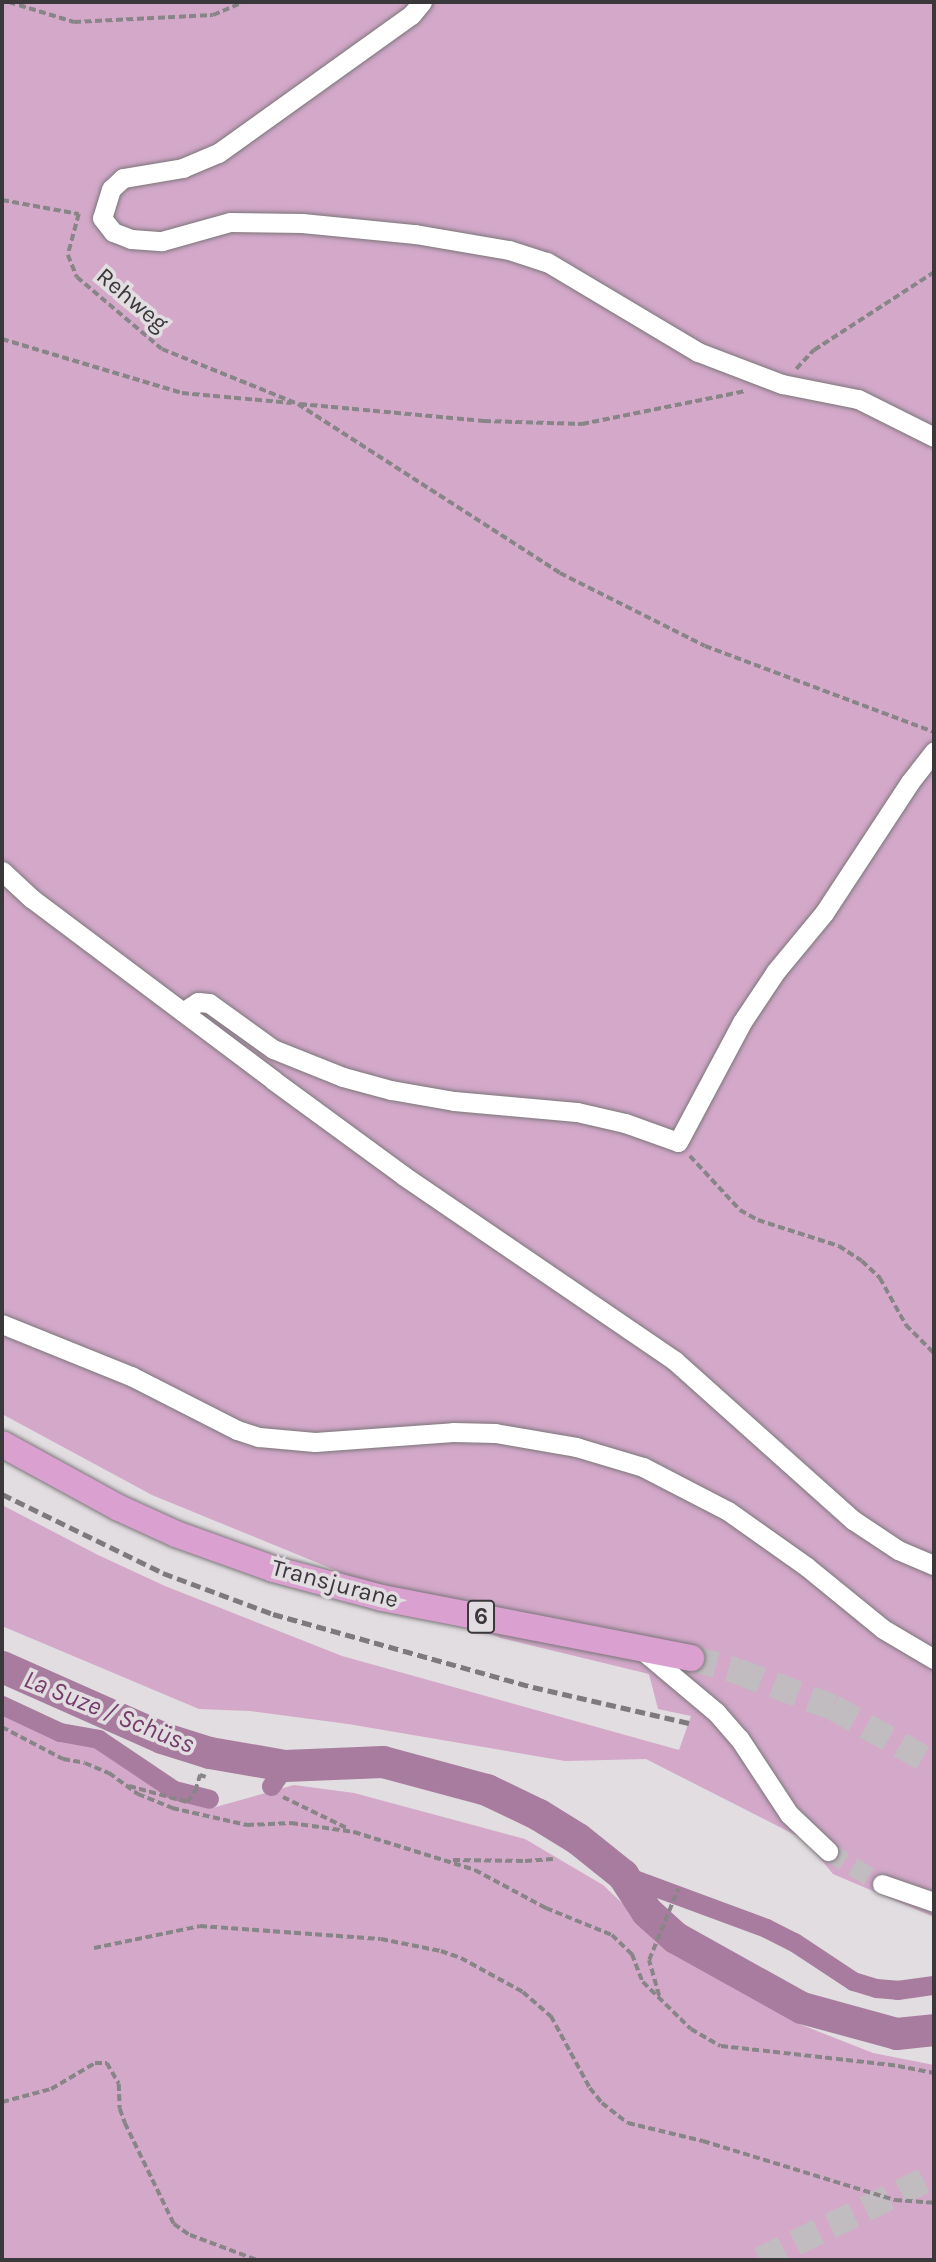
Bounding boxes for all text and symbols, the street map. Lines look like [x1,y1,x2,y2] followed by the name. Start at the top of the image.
[90,262,174,338] street label: Rehweg
[268,1553,402,1615] street label: Transjurane
[467,1598,495,1636] road number: 6
[19,1664,199,1760] water label: La Suze / Schüss

